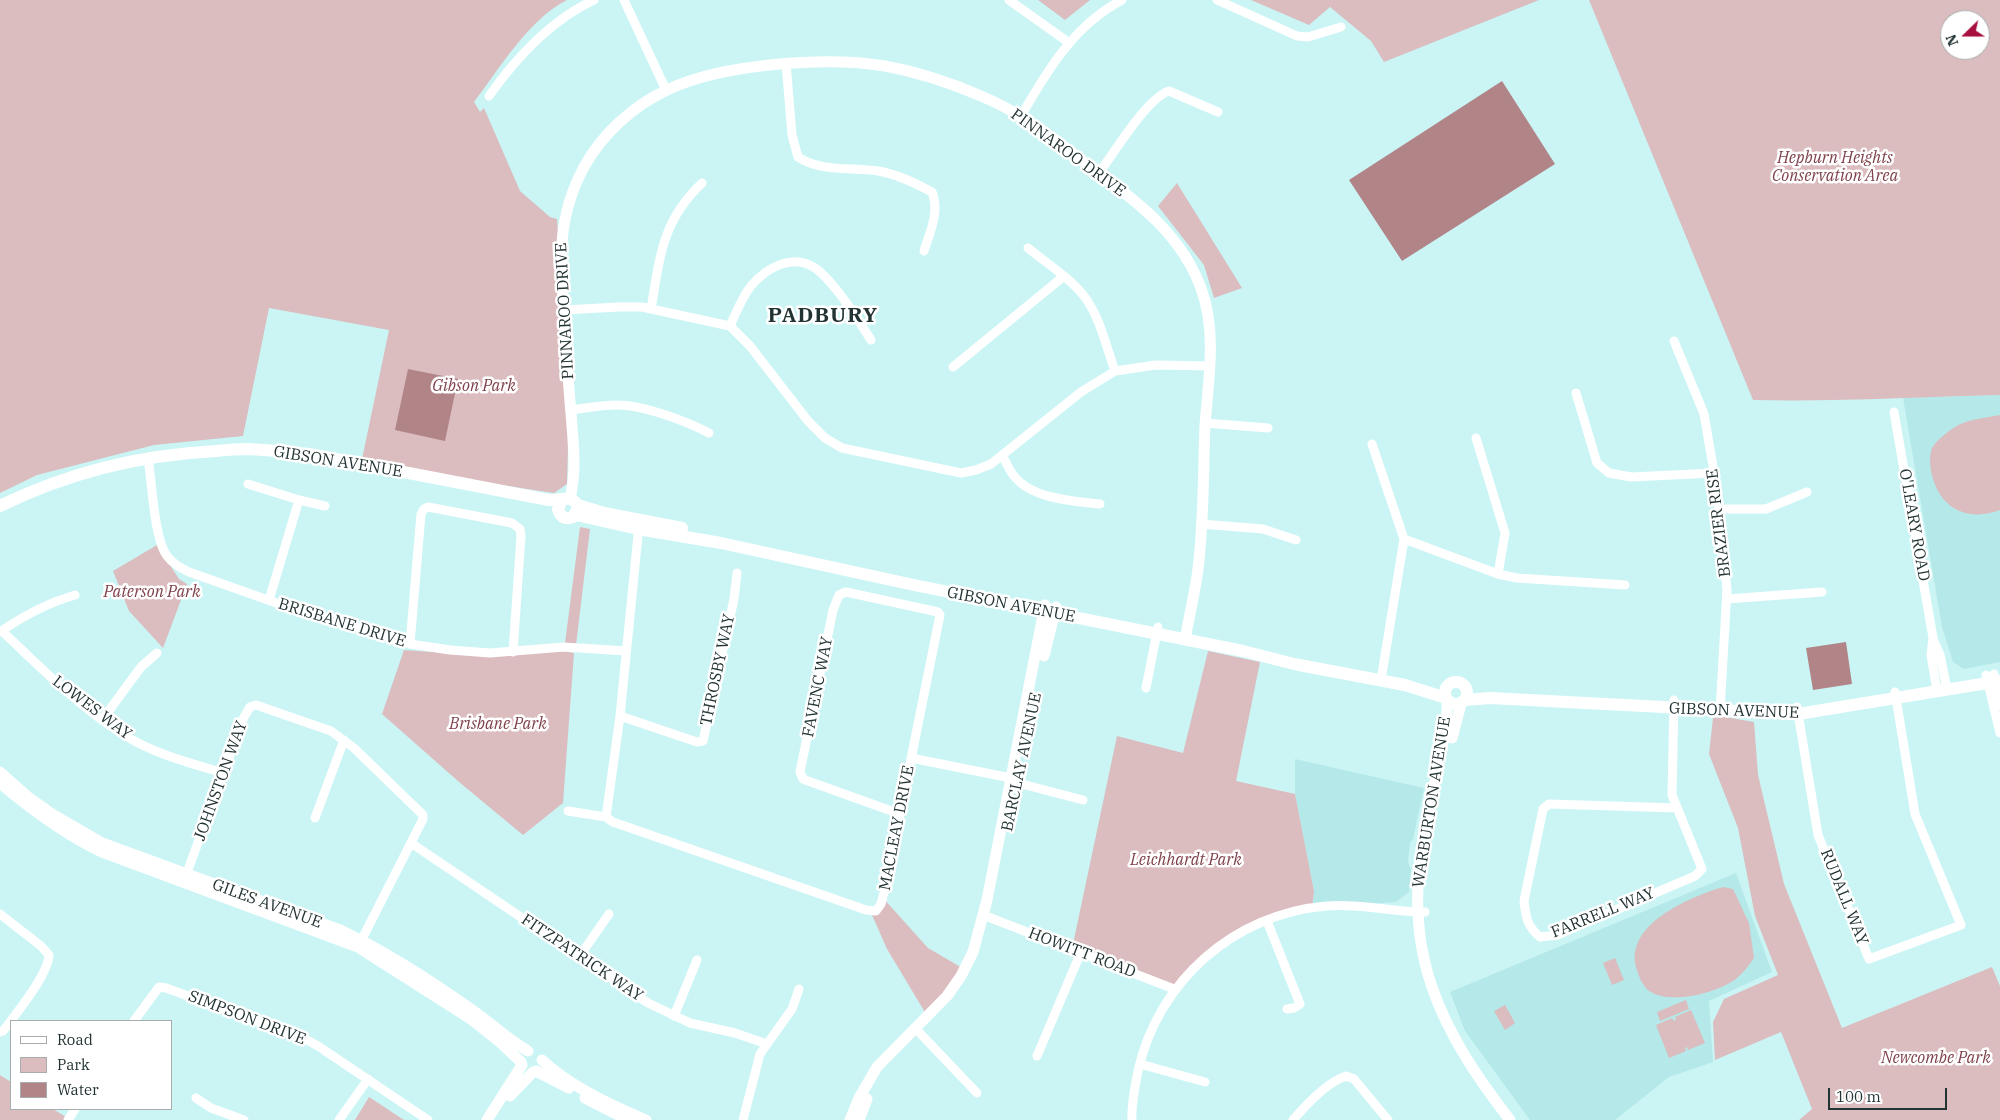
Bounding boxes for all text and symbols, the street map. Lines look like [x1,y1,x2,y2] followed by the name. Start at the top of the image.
[1940,10,1990,60] north arrow
[1942,32,1962,49] text: N
[1007,105,1129,201] street label: PINNAROO DRIVE
[1772,148,1898,186] park label: Hepburn Heights Conservation Area
[552,242,578,380] street label: PINNAROO DRIVE
[767,303,879,329] district label: PADBURY
[432,376,516,396] park label: Gibson Park
[272,442,404,482] street label: GIBSON AVENUE
[1895,467,1933,583] street label: O'LEARY ROAD
[1703,468,1735,578] street label: BRAZIER RISE
[103,582,201,602] park label: Paterson Park
[945,583,1077,627] street label: GIBSON AVENUE
[276,594,408,652] street label: BRISBANE DRIVE
[697,612,739,728] street label: THROSBY WAY
[799,635,837,739] street label: FAVENC WAY
[48,672,136,744] street label: LOWES WAY
[998,691,1046,833] street label: BARCLAY AVENUE
[1669,699,1799,723] street label: GIBSON AVENUE
[449,714,547,734] park label: Brisbane Park
[1409,715,1455,889] street label: WARBURTON AVENUE
[190,718,252,844] street label: JOHNSTON WAY
[875,764,919,892] street label: MACLEAY DRIVE
[1816,846,1872,948] street label: RUDALL WAY
[1130,850,1242,870] park label: Leichhardt Park
[209,875,325,933] street label: GILES AVENUE
[1549,884,1657,942] street label: FARRELL WAY
[517,910,647,1006] street label: FITZPATRICK WAY
[1026,924,1138,982] street label: HOWITT ROAD
[185,987,309,1049] street label: SIMPSON DRIVE
[10,1020,172,1110] legend
[57,1030,93,1049] text: Road
[1881,1048,1991,1068] park label: Newcombe Park
[57,1055,90,1074] text: Park
[1830,1078,1949,1110] scale bar
[57,1080,99,1099] text: Water
[1836,1087,1881,1106] text: 100 m

